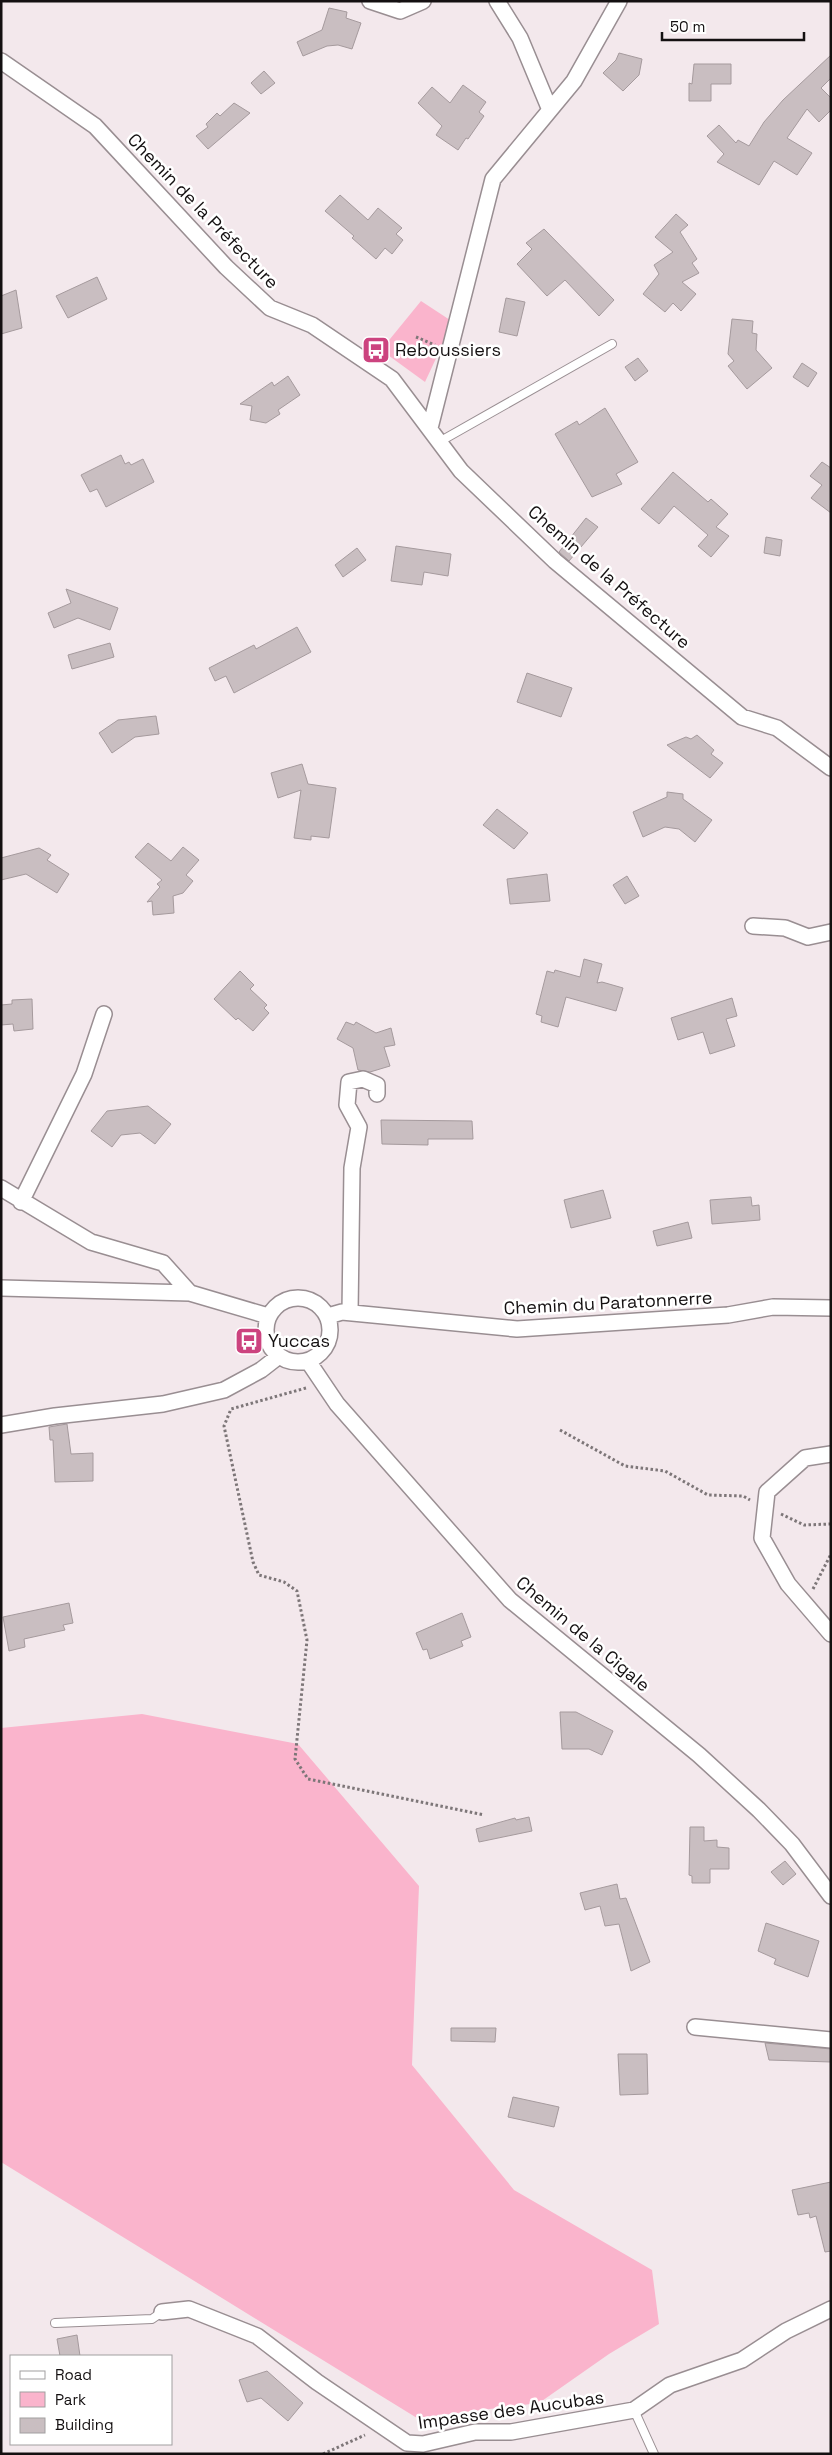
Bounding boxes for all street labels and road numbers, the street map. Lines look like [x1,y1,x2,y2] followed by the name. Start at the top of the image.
[123,128,284,293] street label: Chemin de la Préfecture
[523,500,695,653] street label: Chemin de la Préfecture
[503,1286,713,1319] street label: Chemin du Paratonnerre
[512,1571,655,1696] street label: Chemin de la Cigale
[416,2385,605,2434] street label: Impasse des Aucubas

